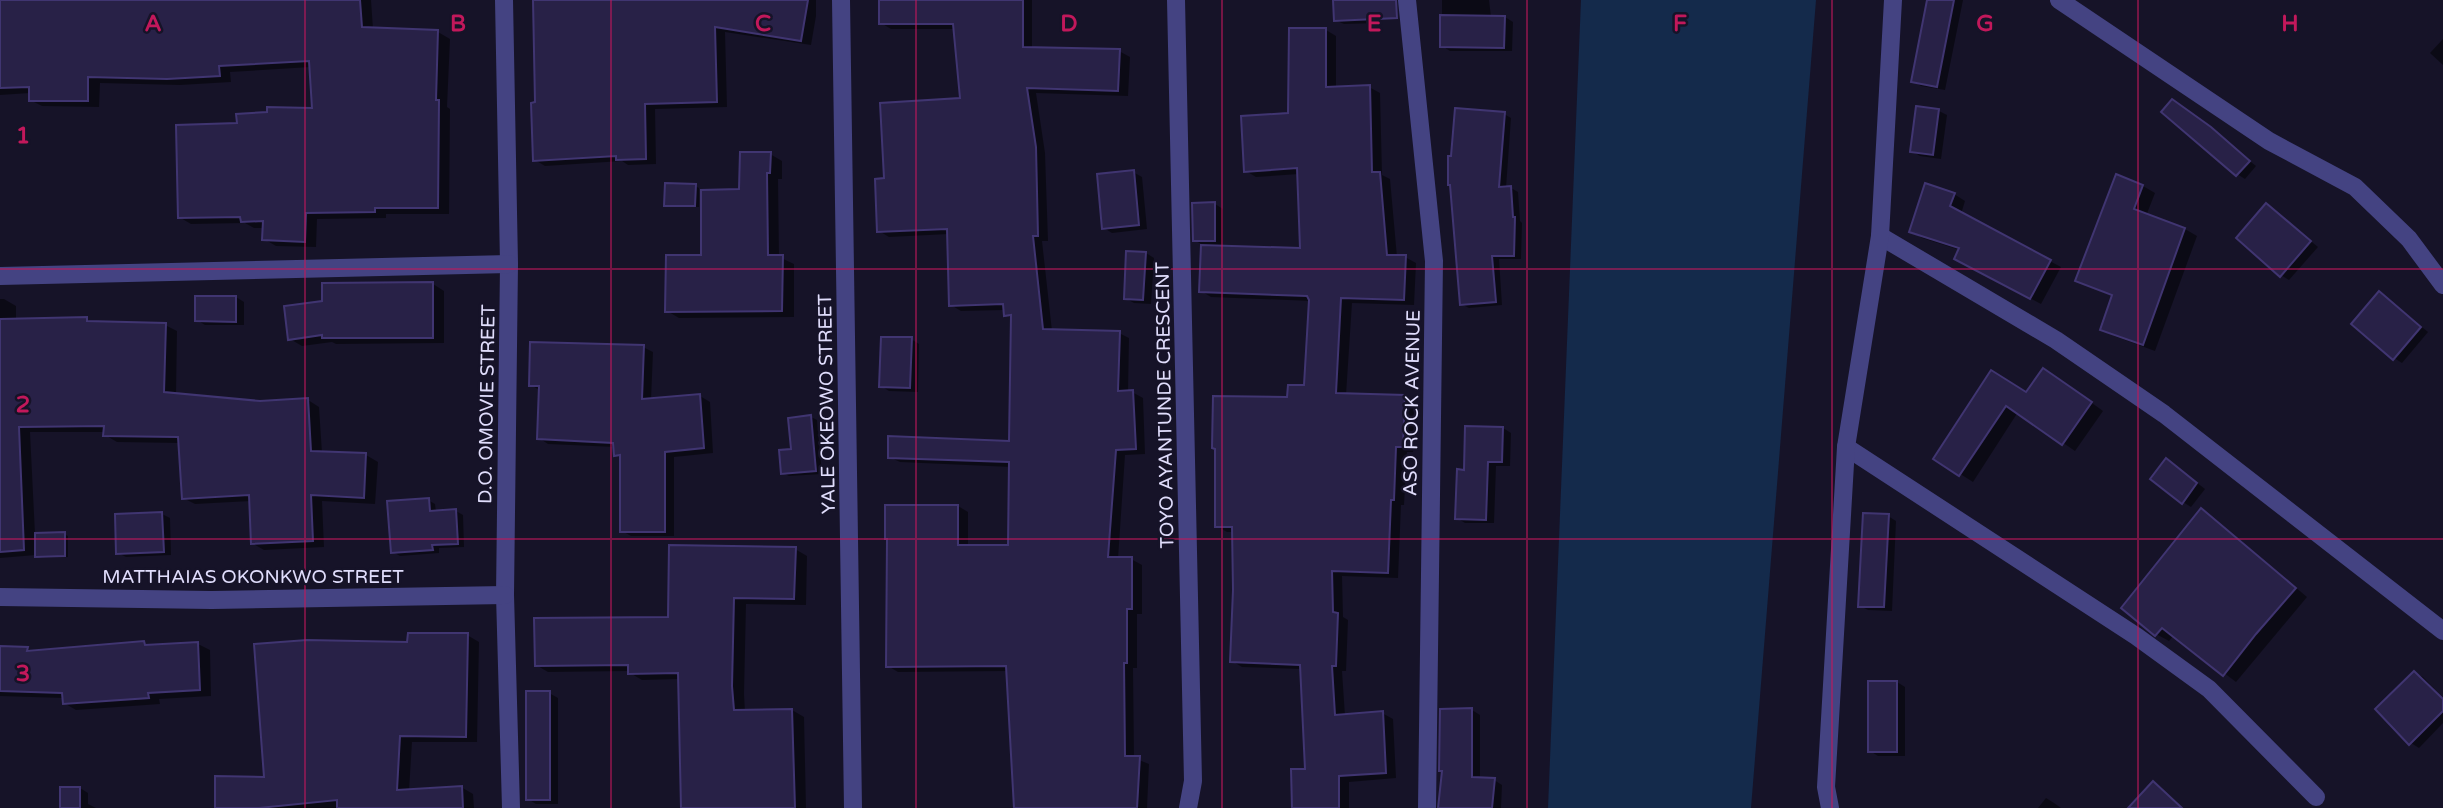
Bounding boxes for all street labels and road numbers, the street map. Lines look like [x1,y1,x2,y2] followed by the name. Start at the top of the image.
[1151,261,1178,548] street label: TOYO AYANTUNDE CRESCENT
[814,293,840,514] street label: YALE OKEOWO STREET
[474,304,500,504] street label: D.O. OMOVIE STREET
[1399,310,1425,496] street label: ASO ROCK AVENUE
[102,566,404,588] street label: MATTHAIAS OKONKWO STREET

